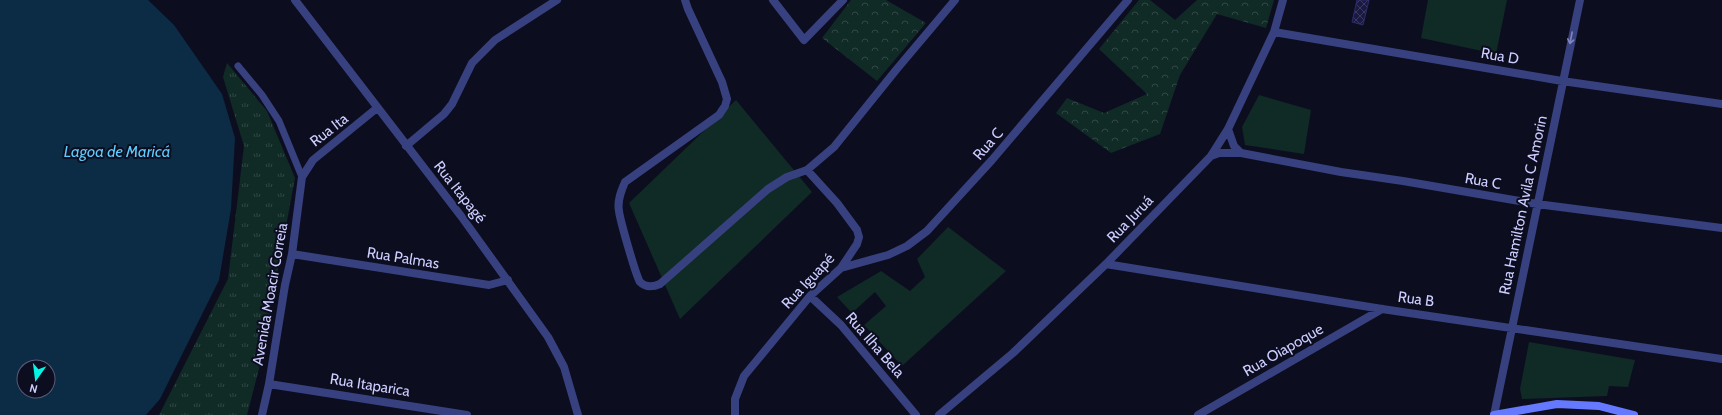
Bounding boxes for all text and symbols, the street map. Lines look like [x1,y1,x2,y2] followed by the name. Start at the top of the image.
[1567,31,1575,44] one-way arrow
[1480,44,1520,68] street label: Rua D
[306,109,352,150] street label: Rua Ita
[1495,114,1551,296] street label: Rua Hamilton Avila C Amorin
[969,124,1007,164] street label: Rua C
[64,142,170,161] water label: Lagoa de Maricá
[430,157,490,227] street label: Rua Itapagé
[1463,169,1503,193] street label: Rua C
[1103,191,1157,246] street label: Rua Juruá
[249,221,292,367] street label: Avenida Moacir Correia
[366,243,440,273] street label: Rua Palmas
[778,249,838,313] street label: Rua Iguapé
[1397,288,1435,310] street label: Rua B
[842,309,909,382] street label: Rua Ilha Bela
[1240,320,1327,380] street label: Rua Oiapoque
[16,359,56,399] north arrow
[329,370,412,400] street label: Rua Itaparica
[28,381,39,396] text: N

